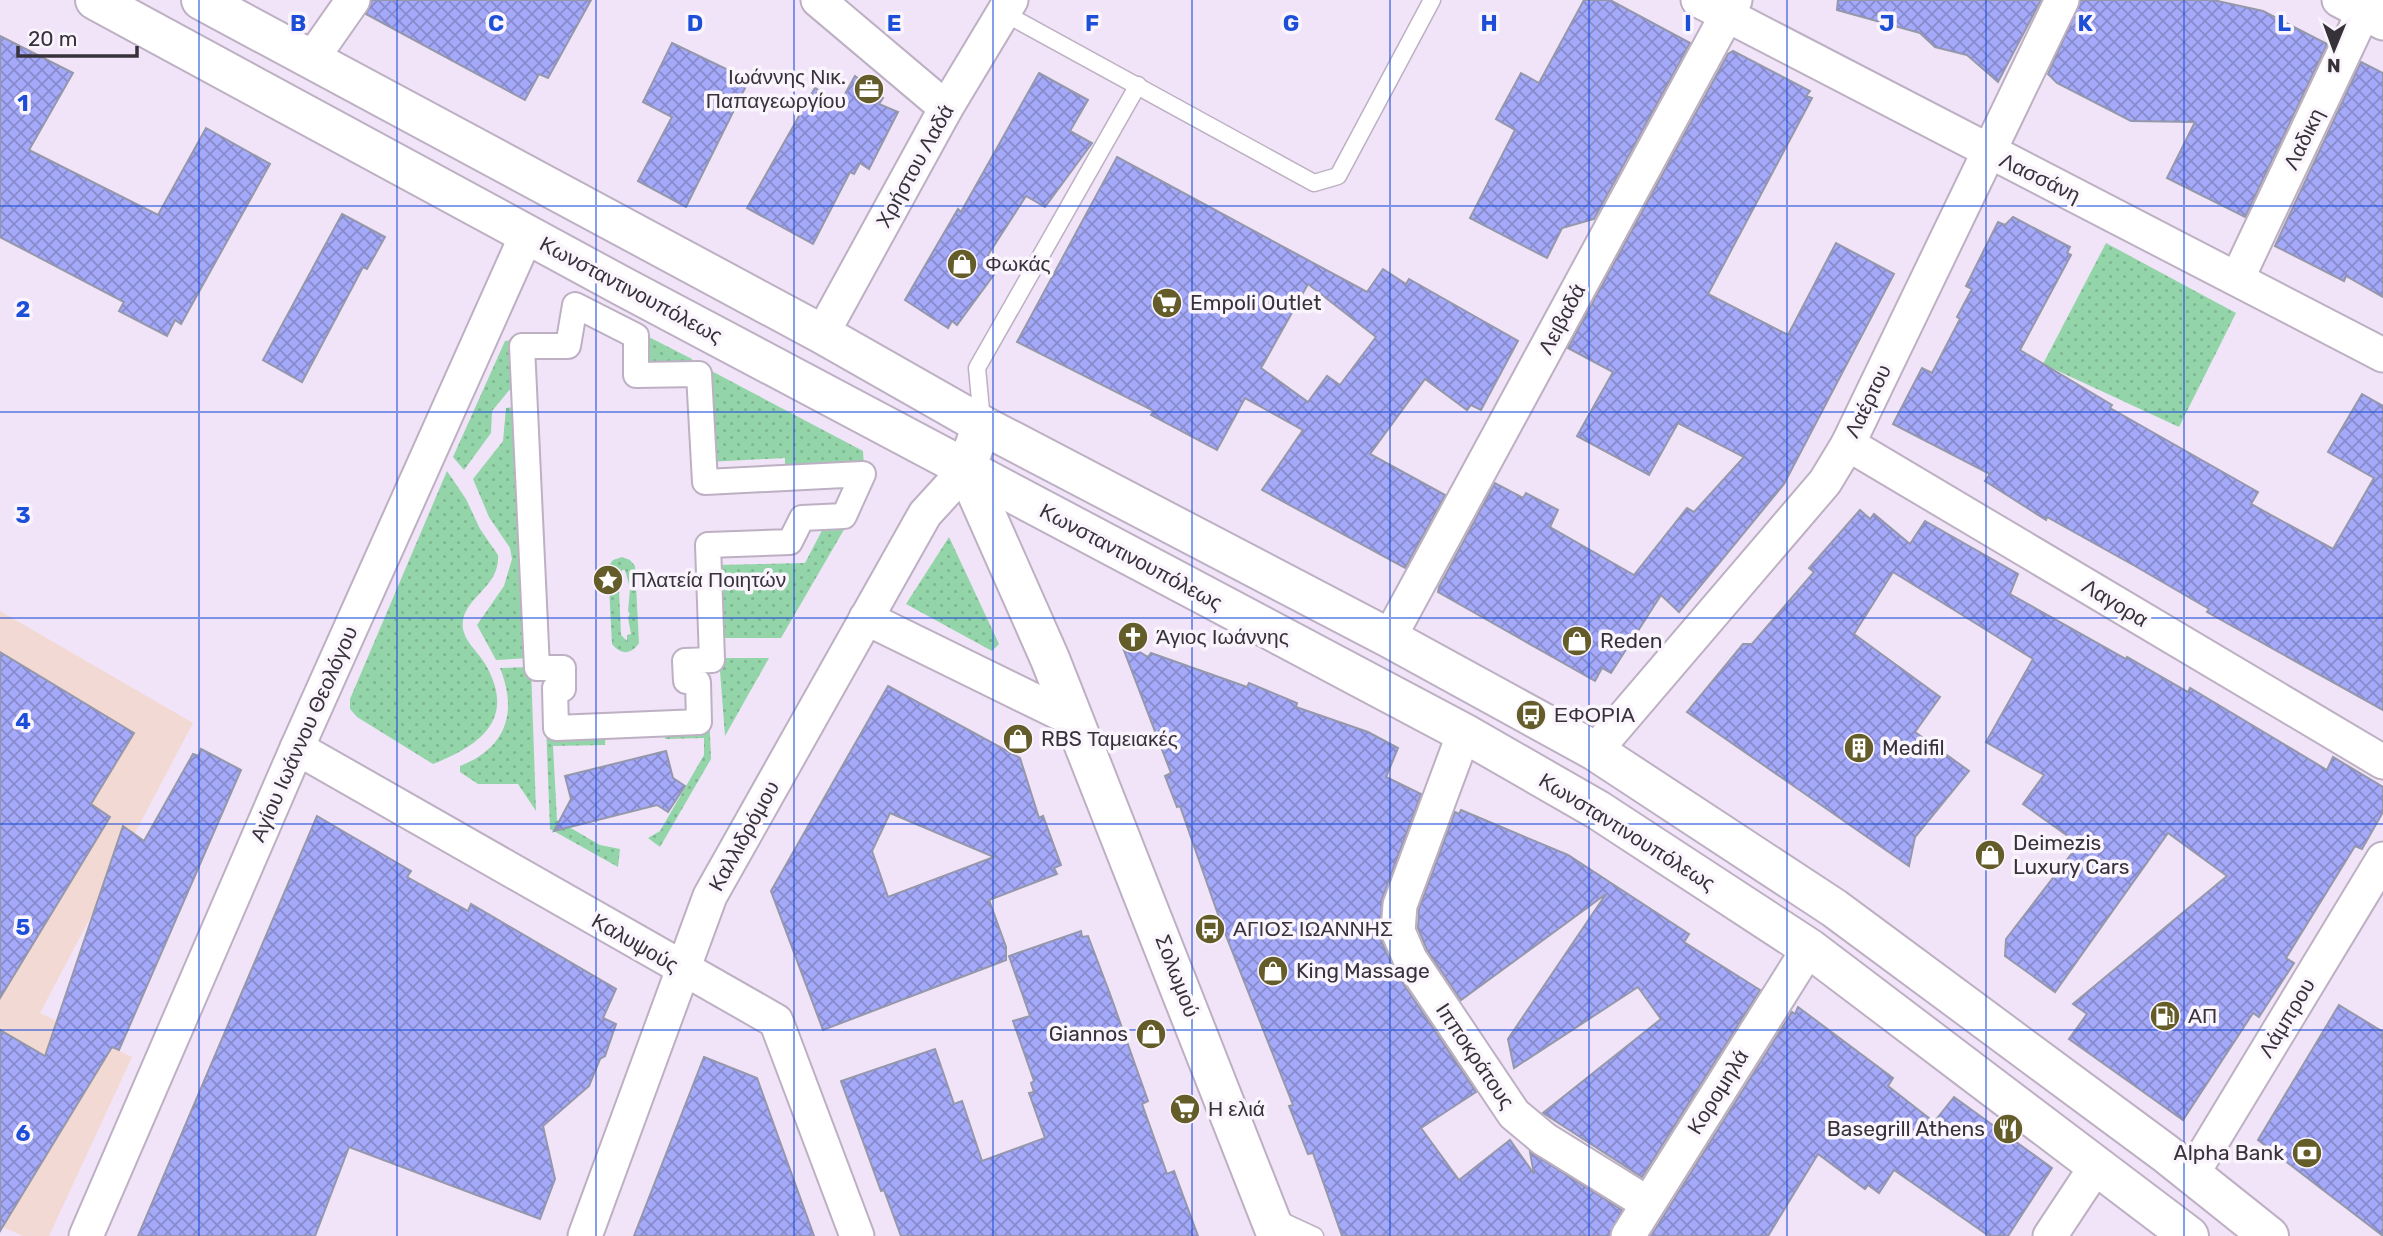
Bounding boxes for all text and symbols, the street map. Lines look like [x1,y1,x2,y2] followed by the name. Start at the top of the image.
[290,9,306,37] text: B
[488,9,504,37] text: C
[687,9,703,37] text: D
[887,9,901,37] text: E
[1085,9,1099,37] text: F
[1283,9,1299,37] text: G
[1480,9,1498,37] text: H
[1684,9,1692,37] text: I
[1879,9,1895,37] text: J
[2077,9,2093,37] text: K
[2277,9,2291,37] text: L
[18,14,136,58] scale bar
[2299,14,2369,84] north arrow
[28,26,77,51] text: 20 m
[2327,54,2341,77] text: N
[706,64,846,113] place label: Ιωάννης Νικ. Παπαγεωργίου
[852,72,886,106] office icon: Ιωάννης Νικ. Παπαγεωργίου
[17,89,29,117] text: 1
[870,100,959,232] street label: Χρήστου Λαδά
[2278,104,2329,173] street label: Λαδικη
[1996,147,2085,208] street label: Λασσάνη
[536,231,727,348] street label: Κωνσταντινουπόλεως
[945,247,979,281] shop icon: Φωκάς
[985,251,1051,276] place label: Φωκάς
[1533,279,1590,358] street label: Λειβαδά
[1150,286,1184,320] supermarket icon: Empoli Outlet
[1190,290,1321,315] place label: Empoli Outlet
[16,295,30,323] text: 2
[1839,360,1896,441] street label: Λαέρτου
[1036,498,1227,615] street label: Κωνσταντινουπόλεως
[15,501,31,529] text: 3
[591,563,625,597] place icon: Πλατεία Ποιητών
[631,567,786,592] place label: Πλατεία Ποιητών
[2078,573,2153,632] street label: Λαγορα
[1116,620,1150,654] church icon: Άγιος Ιωάννης
[245,622,362,845] street label: Αγίου Ιωάννου Θεολόγου
[1156,624,1289,649] place label: Άγιος Ιωάννης
[1560,624,1594,658] shop icon: Reden
[1600,628,1662,653] place label: Reden
[1514,698,1548,732] bus stop icon: ΕΦΟΡΙΑ
[1554,702,1635,727] place label: ΕΦΟΡΙΑ
[15,707,31,735] text: 4
[1001,722,1035,756] shop icon: RBS Ταμειακές
[1041,726,1178,751] place label: RBS Ταμειακές
[1842,731,1876,765] building icon: Medifil
[1882,735,1945,760] place label: Medifil
[1535,767,1720,896] street label: Κωνσταντινουπόλεως
[703,776,784,895] street label: Καλλιδρόμου
[2013,830,2130,879] place label: Deimezis Luxury Cars
[1973,838,2007,872] shop icon: Deimezis Luxury Cars
[588,908,683,977] street label: Καλυψούς
[1193,912,1227,946] bus stop icon: ΑΓΙΟΣ ΙΩΑΝΝΗΣ
[16,913,31,941] text: 5
[1233,916,1393,941] place label: ΑΓΙΟΣ ΙΩΑΝΝΗΣ
[1150,931,1205,1020] street label: Σολωμού
[1256,954,1290,988] shop icon: King Massage
[1296,958,1430,983] place label: King Massage
[2253,974,2320,1062] street label: Λάμπρου
[1431,998,1520,1113] street label: Ιπποκράτους
[2148,999,2182,1033] fuel station icon: ΑΠ
[2188,1003,2217,1028] place label: ΑΠ
[1134,1017,1168,1051] shop icon: Giannos
[1049,1021,1128,1046] place label: Giannos
[1682,1045,1753,1139] street label: Κορομηλά
[1168,1092,1202,1126] supermarket icon: Η ελιά
[1208,1096,1265,1121] place label: Η ελιά
[1991,1112,2025,1146] restaurant icon: Basegrill Athens
[1827,1116,1985,1141] place label: Basegrill Athens
[16,1119,31,1147] text: 6
[2290,1136,2324,1170] bank icon: Alpha Bank
[2174,1140,2284,1165] place label: Alpha Bank

